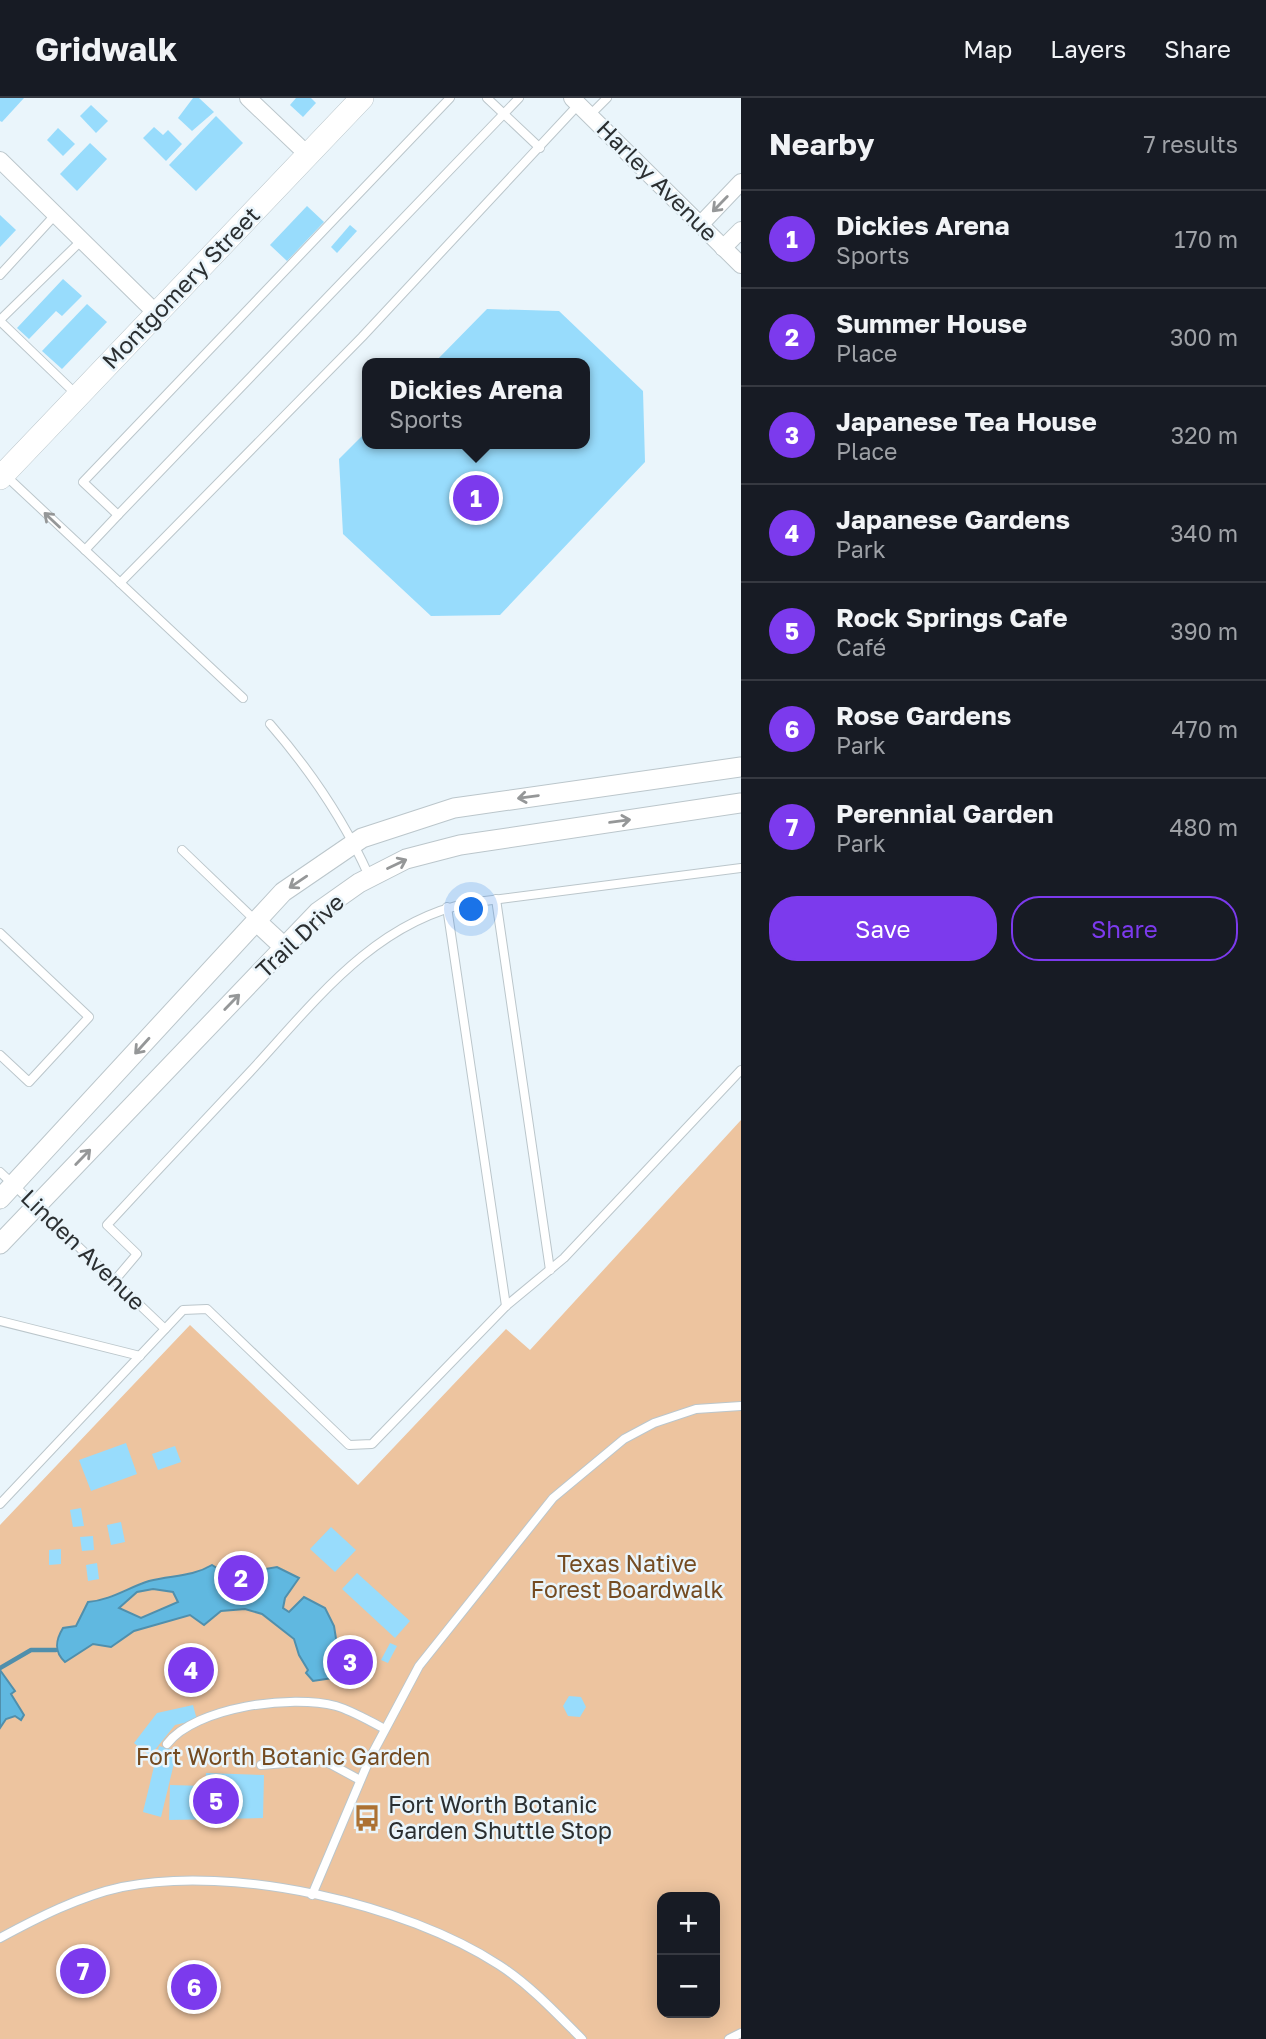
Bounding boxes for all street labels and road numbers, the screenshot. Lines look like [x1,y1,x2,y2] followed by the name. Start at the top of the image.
[591,114,724,247] street label: Harley Avenue
[96,200,265,374] street label: Montgomery Street
[249,887,349,983] street label: Trail Drive
[16,1183,152,1316] street label: Linden Avenue

